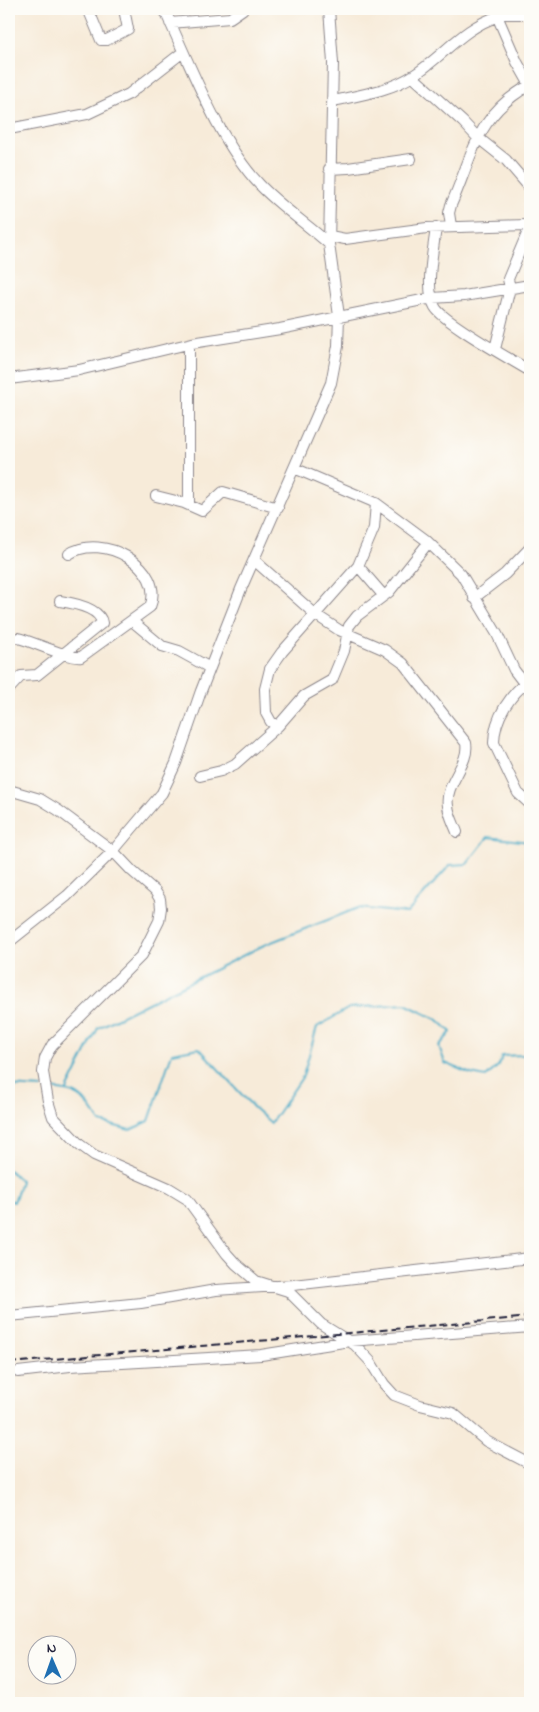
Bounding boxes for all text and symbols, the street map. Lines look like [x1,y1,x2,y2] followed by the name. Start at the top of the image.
[28,1634,78,1684] north arrow
[47,1638,57,1659] text: N

